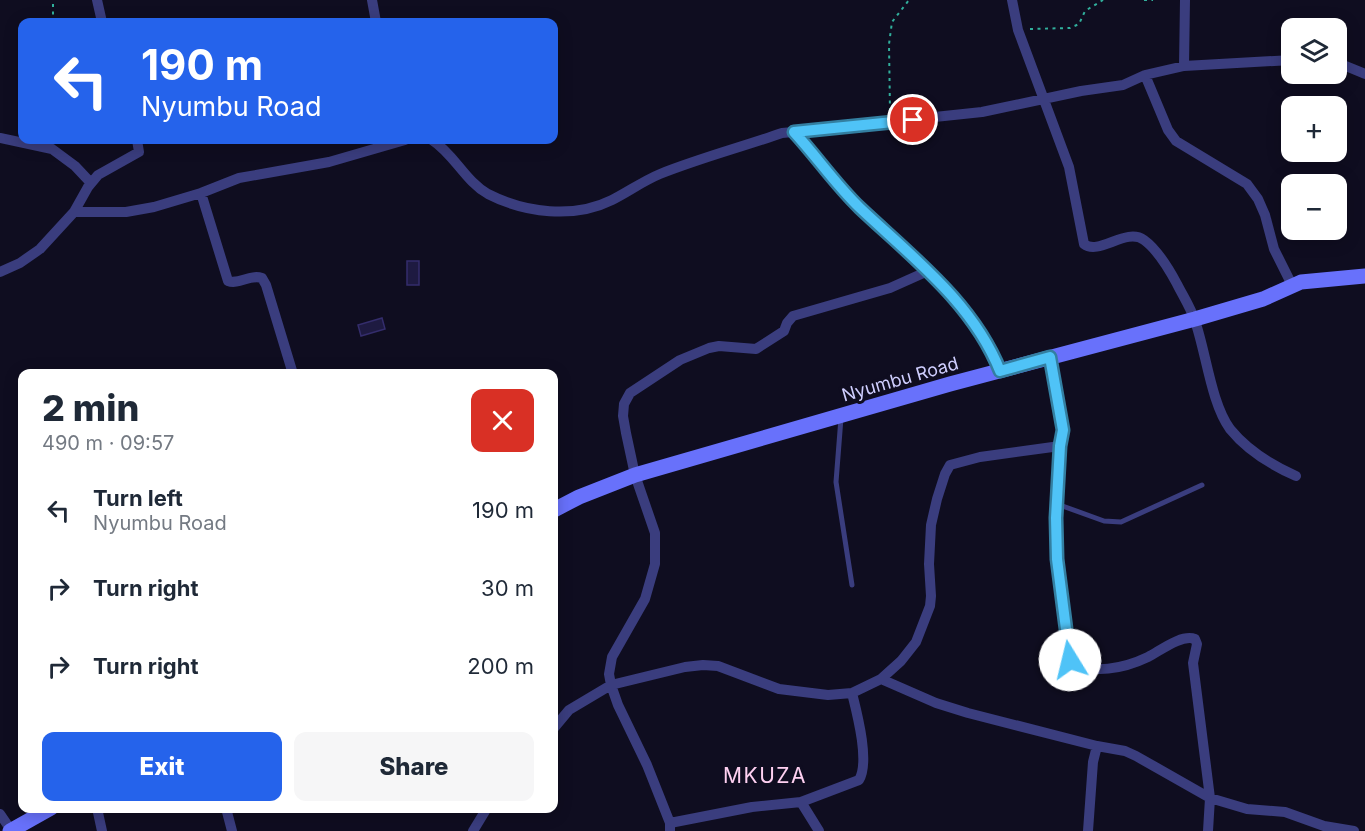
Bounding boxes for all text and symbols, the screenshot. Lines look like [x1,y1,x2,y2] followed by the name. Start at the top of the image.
[1281,18,1347,240] map controls
[1281,18,1347,84] button: layers
[141,39,263,90] text: 190 m
[42,42,120,120] icon: left
[141,90,321,123] text: Nyumbu Road
[887,94,938,145] pin
[1281,96,1347,162] button: +
[896,103,929,136] icon: arrive
[1281,174,1347,240] button: −
[839,352,961,406] street label: Nyumbu Road
[42,386,139,430] text: 2 min
[471,389,534,452] button: close
[42,431,174,455] text: 490 m · 09:57
[93,485,183,511] text: Turn left
[42,494,75,527] icon: left
[472,497,534,523] text: 190 m
[93,511,227,535] text: Nyumbu Road
[42,572,75,605] icon: right
[93,575,199,601] text: Turn right
[481,575,534,601] text: 30 m
[1038,628,1102,692] position arrow
[42,650,75,683] icon: right
[93,653,199,679] text: Turn right
[467,653,534,679] text: 200 m
[42,732,282,801] button: Exit
[294,732,534,801] button: Share
[723,763,807,788] district label: MKUZA

